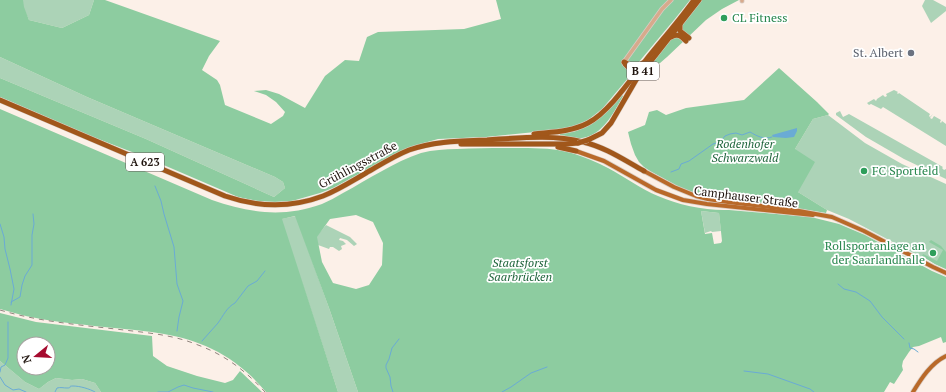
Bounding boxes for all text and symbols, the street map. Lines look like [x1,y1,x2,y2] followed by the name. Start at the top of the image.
[732,10,787,25] place label: CL Fitness
[719,13,729,23] marker: CL Fitness
[853,45,904,60] place label: St. Albert
[906,48,916,58] marker: St. Albert
[627,62,659,80] road number: B 41
[711,136,779,165] park label: Rodenhofer Schwarzwald
[316,138,400,192] street label: Grühlingsstraße
[126,153,164,171] road number: A 623
[872,163,939,178] place label: FC Sportfeld
[859,166,869,176] marker: FC Sportfeld
[693,183,799,210] street label: Camphauser Straße
[825,238,925,267] place label: Rollsportanlage an der Saarlandhalle
[928,248,938,258] marker: Rollsportanlage an der Saarlandhalle
[488,255,552,284] park label: Staatsforst Saarbrücken
[16,336,56,376] north arrow
[18,352,34,365] text: N

